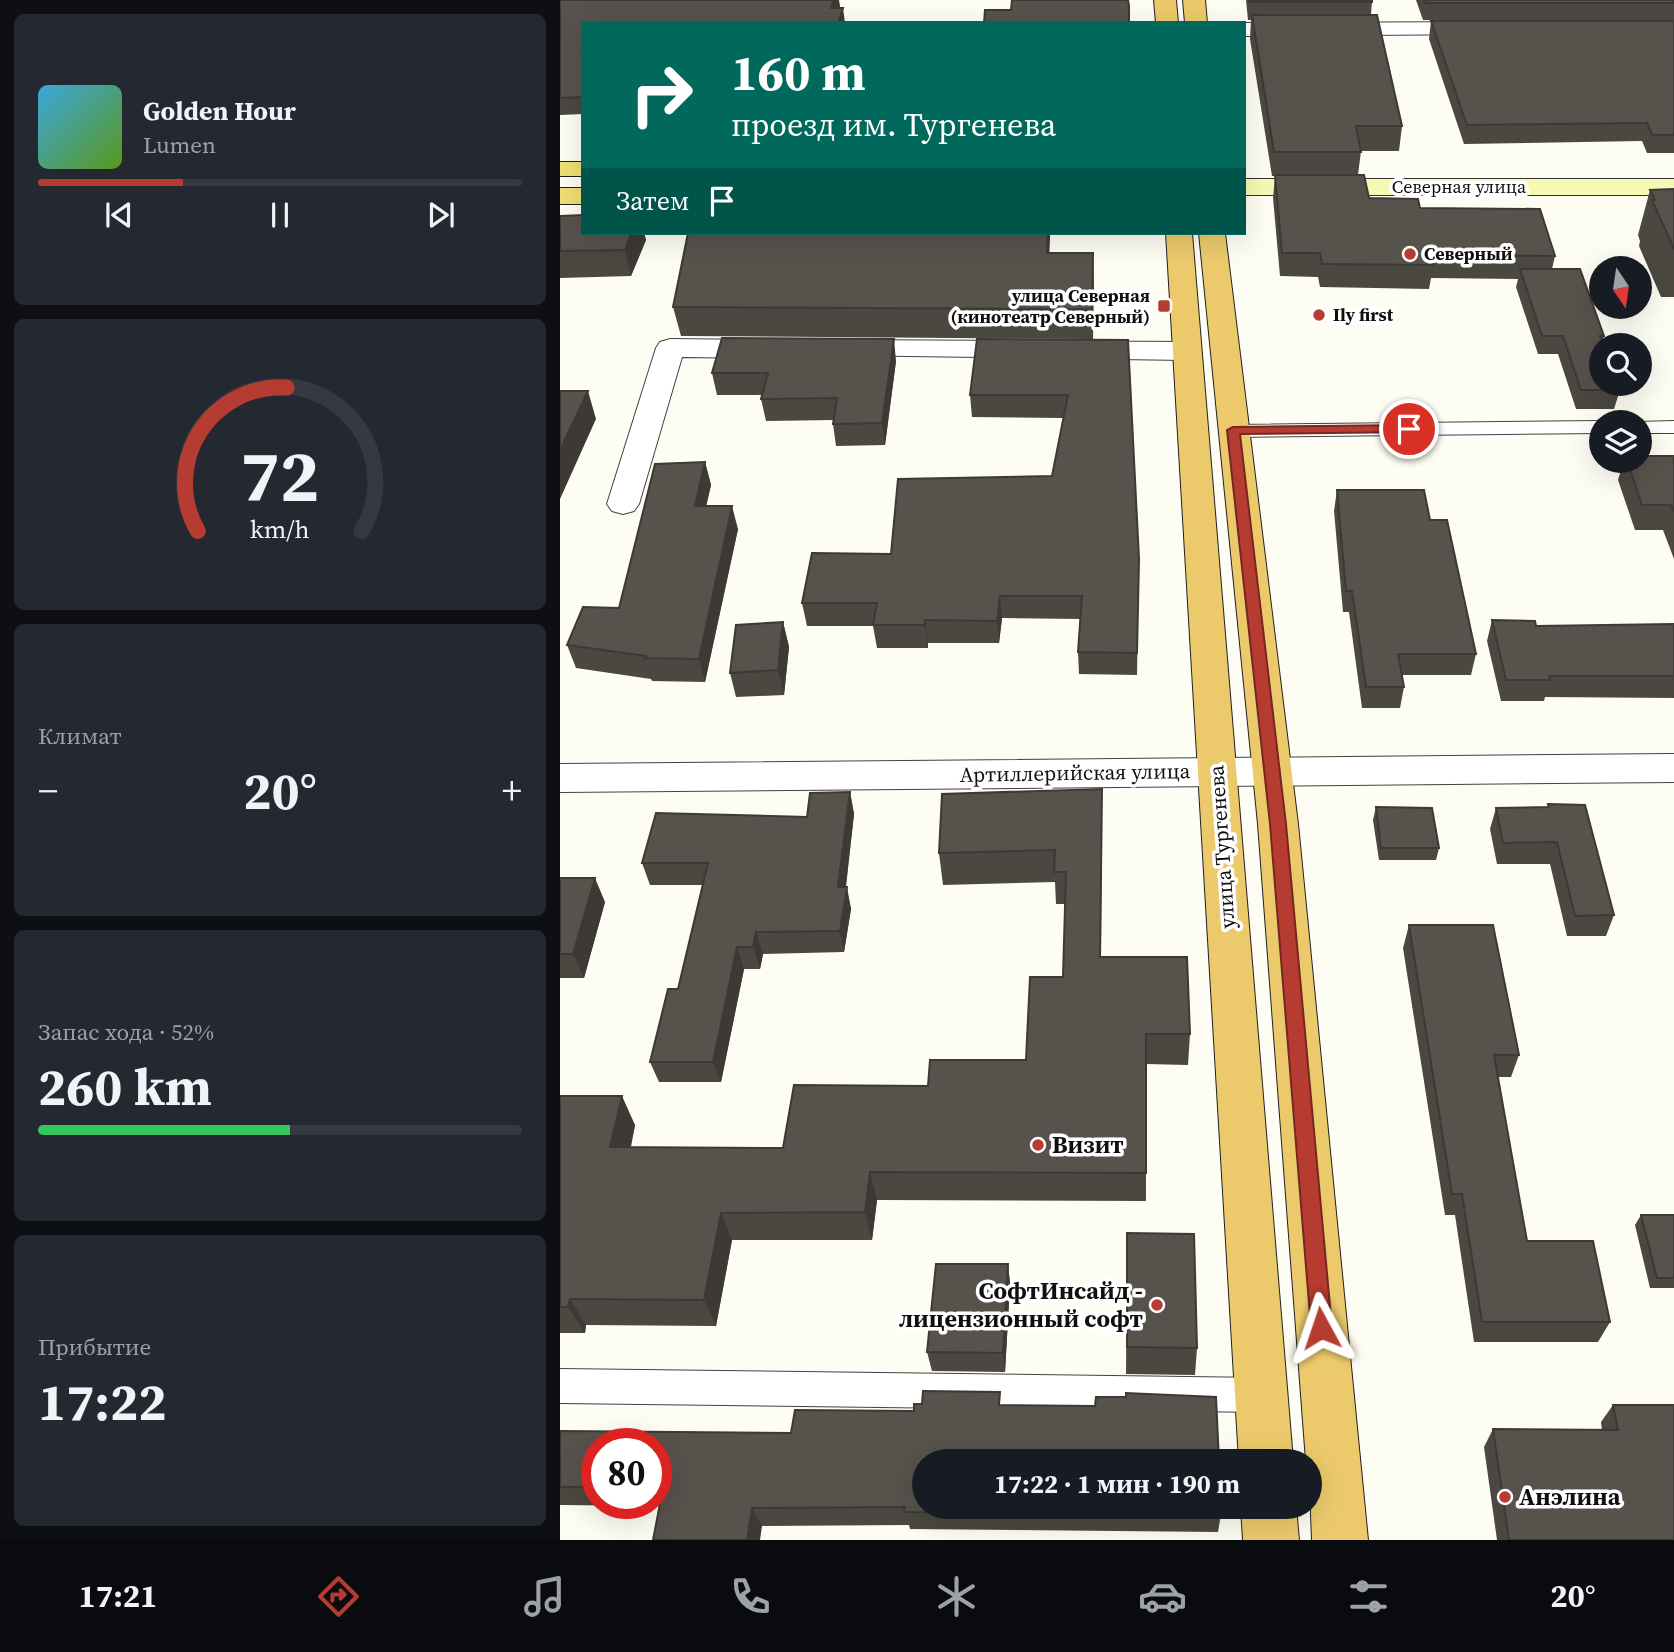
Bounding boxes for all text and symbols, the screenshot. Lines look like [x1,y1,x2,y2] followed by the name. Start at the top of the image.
[731,39,866,106] text: 160 m
[616,49,707,140] icon: right
[143,93,296,129] text: Golden Hour
[731,103,1056,147] text: проезд им. Тургенева
[143,129,216,161] text: Lumen
[1392,174,1527,199] street label: Северная улица
[703,182,741,220] icon: arrive
[616,183,689,219] text: Затем
[100,196,138,234] icon: previous
[261,196,299,234] icon: pause
[422,196,460,234] icon: next
[1424,241,1513,266] place label: Северный
[1402,246,1418,262] marker: Северный
[1589,256,1652,318] north arrow
[1589,256,1652,473] map controls
[951,283,1150,329] place label: улица Северная (кинотеатр Северный)
[1156,298,1172,314] marker: улица Северная (кинотеатр Северный)
[1333,302,1394,327] place label: Ily first
[1311,307,1327,323] marker: Ily first
[1589,333,1652,396] button: search
[1379,399,1439,459] pin
[1390,410,1428,448] icon: arrive
[1589,410,1652,473] button: layers
[241,426,319,525] text: 72
[250,512,310,546] text: km/h
[38,720,122,752] text: Климат
[243,755,317,826] text: 20°
[959,756,1191,789] street label: Артиллерийская улица
[1201,764,1242,930] street label: улица Тургенева
[38,765,58,817] text: −
[502,765,522,817] text: +
[38,1016,214,1048] text: Запас хода · 52%
[38,1051,212,1122] text: 260 km
[1052,1128,1124,1161] place label: Визит
[1030,1137,1046,1153] marker: Визит
[899,1274,1143,1335] place label: СофтИнсайд - лицензионный софт
[1284,1291,1358,1365] position arrow
[1149,1297,1165,1313] marker: СофтИнсайд - лицензионный софт
[38,1331,151,1363] text: Прибытие
[38,1366,166,1437] text: 17:22
[581,1428,672,1519] speed limit sign: 80
[994,1466,1240,1502] text: 17:22 · 1 мин · 190 m
[1519,1480,1621,1513] place label: Анэлина
[1497,1489,1513,1505] marker: Анэлина
[314,1572,363,1621] icon: directions
[520,1572,569,1621] icon: music
[726,1572,775,1621] icon: phone
[932,1572,981,1621] icon: climate
[1138,1572,1187,1621] icon: car
[1344,1572,1393,1621] icon: filters
[78,1574,157,1618] text: 17:21
[1550,1574,1595,1618] text: 20°

